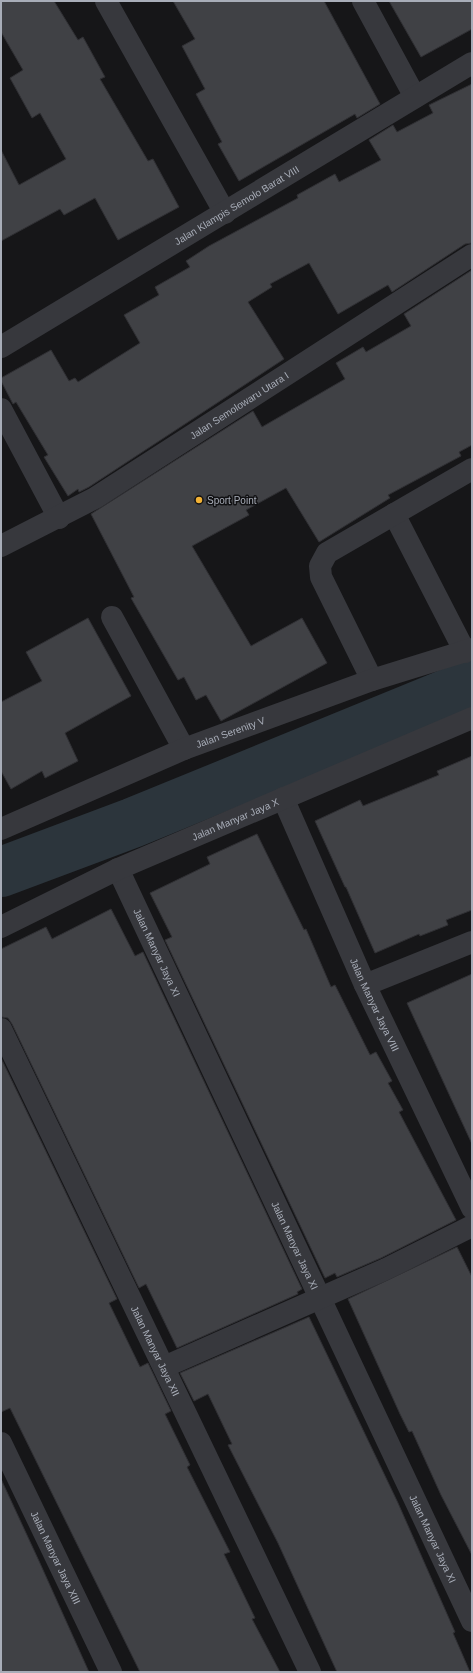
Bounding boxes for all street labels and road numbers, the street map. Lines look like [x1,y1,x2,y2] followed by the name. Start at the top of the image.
[172,164,301,247] street label: Jalan Klampis Semolo Barat VIII
[188,370,291,441] street label: Jalan Semolowaru Utara I
[194,715,267,750] street label: Jalan Serenity V
[190,796,281,843] street label: Jalan Manyar Jaya X
[131,907,182,998] street label: Jalan Manyar Jaya XI
[348,956,401,1053] street label: Jalan Manyar Jaya VIII
[269,1200,320,1291] street label: Jalan Manyar Jaya XI
[129,1304,182,1398] street label: Jalan Manyar Jaya XII
[407,1493,458,1585] street label: Jalan Manyar Jaya XI
[29,1509,83,1606] street label: Jalan Manyar Jaya XIII

